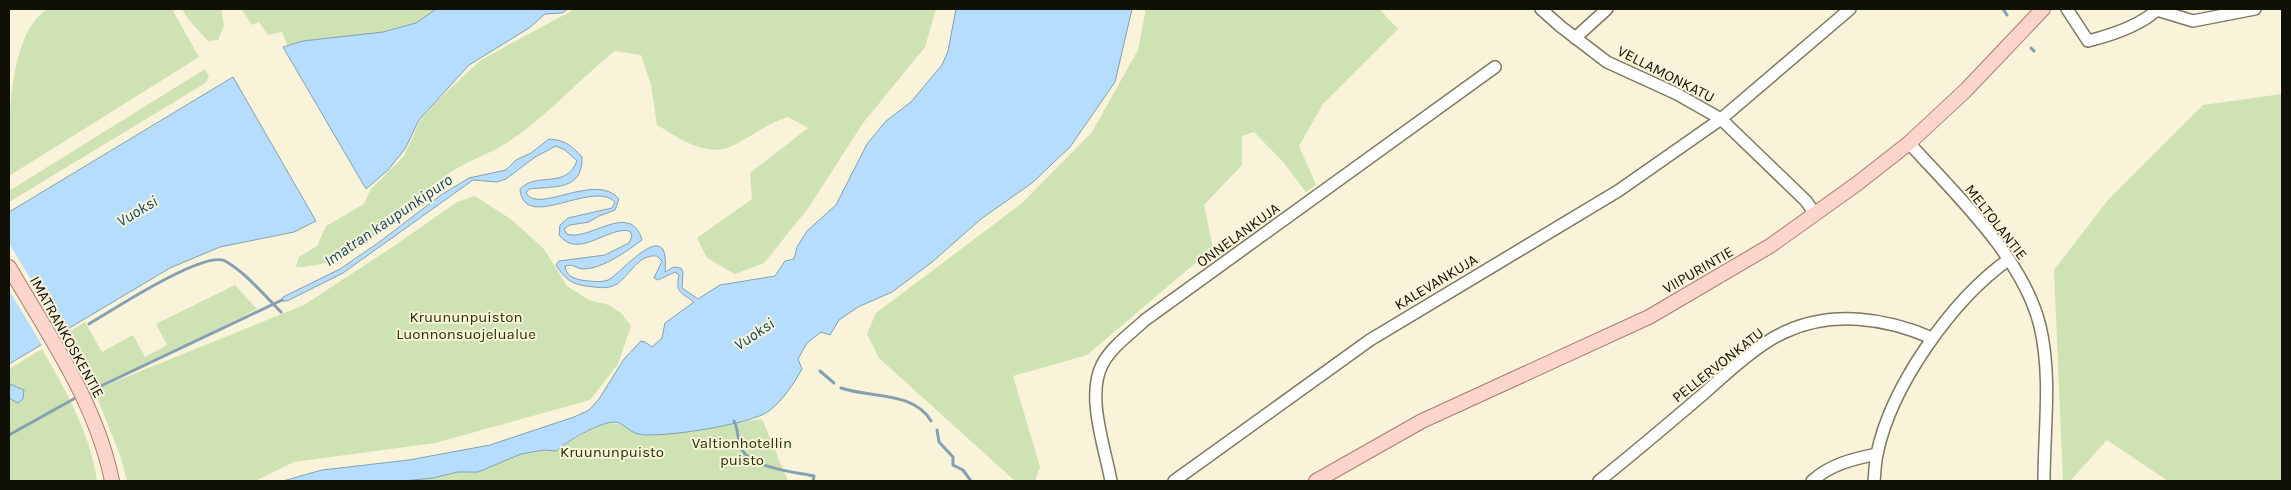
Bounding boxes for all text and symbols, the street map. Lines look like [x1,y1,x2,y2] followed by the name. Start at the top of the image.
[1614,42,1718,106] street label: VELLAMONKATU
[320,170,456,270] water label: Imatran kaupunkipuro
[1961,181,2031,263] street label: MELTOLANTIE
[113,191,161,231] water label: Vuoksi
[1193,199,1283,271] street label: ONNELANKUJA
[1659,243,1737,297] street label: VIIPURINTIE
[1391,250,1481,314] street label: KALEVANKUJA
[26,273,108,401] street label: IMATRANKOSKENTIE
[396,308,536,343] park label: Kruununpuiston Luonnonsuojelualue
[730,314,778,354] water label: Vuoksi
[1669,324,1767,406] street label: PELLERVONKATU
[692,434,792,469] park label: Valtionhotellin puisto
[560,443,664,461] park label: Kruununpuisto

